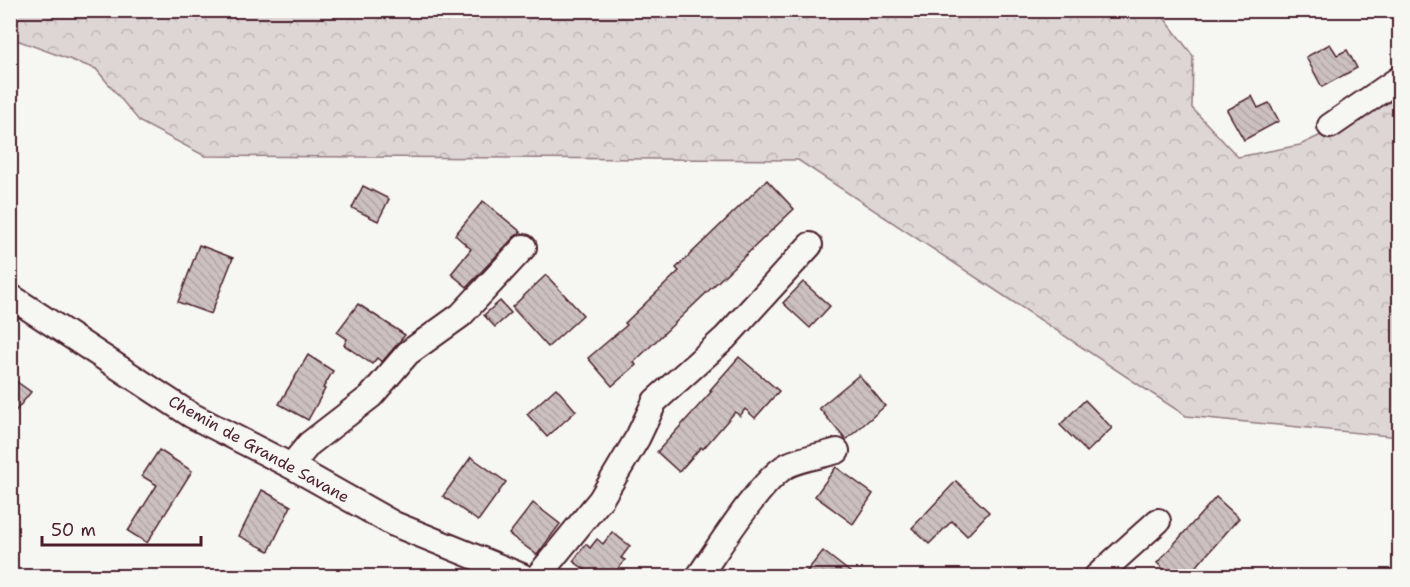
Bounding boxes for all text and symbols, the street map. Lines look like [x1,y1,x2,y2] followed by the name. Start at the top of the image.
[165,390,353,508] street label: Chemin de Grande Savane
[42,509,201,547] scale bar
[51,518,96,542] text: 50 m

